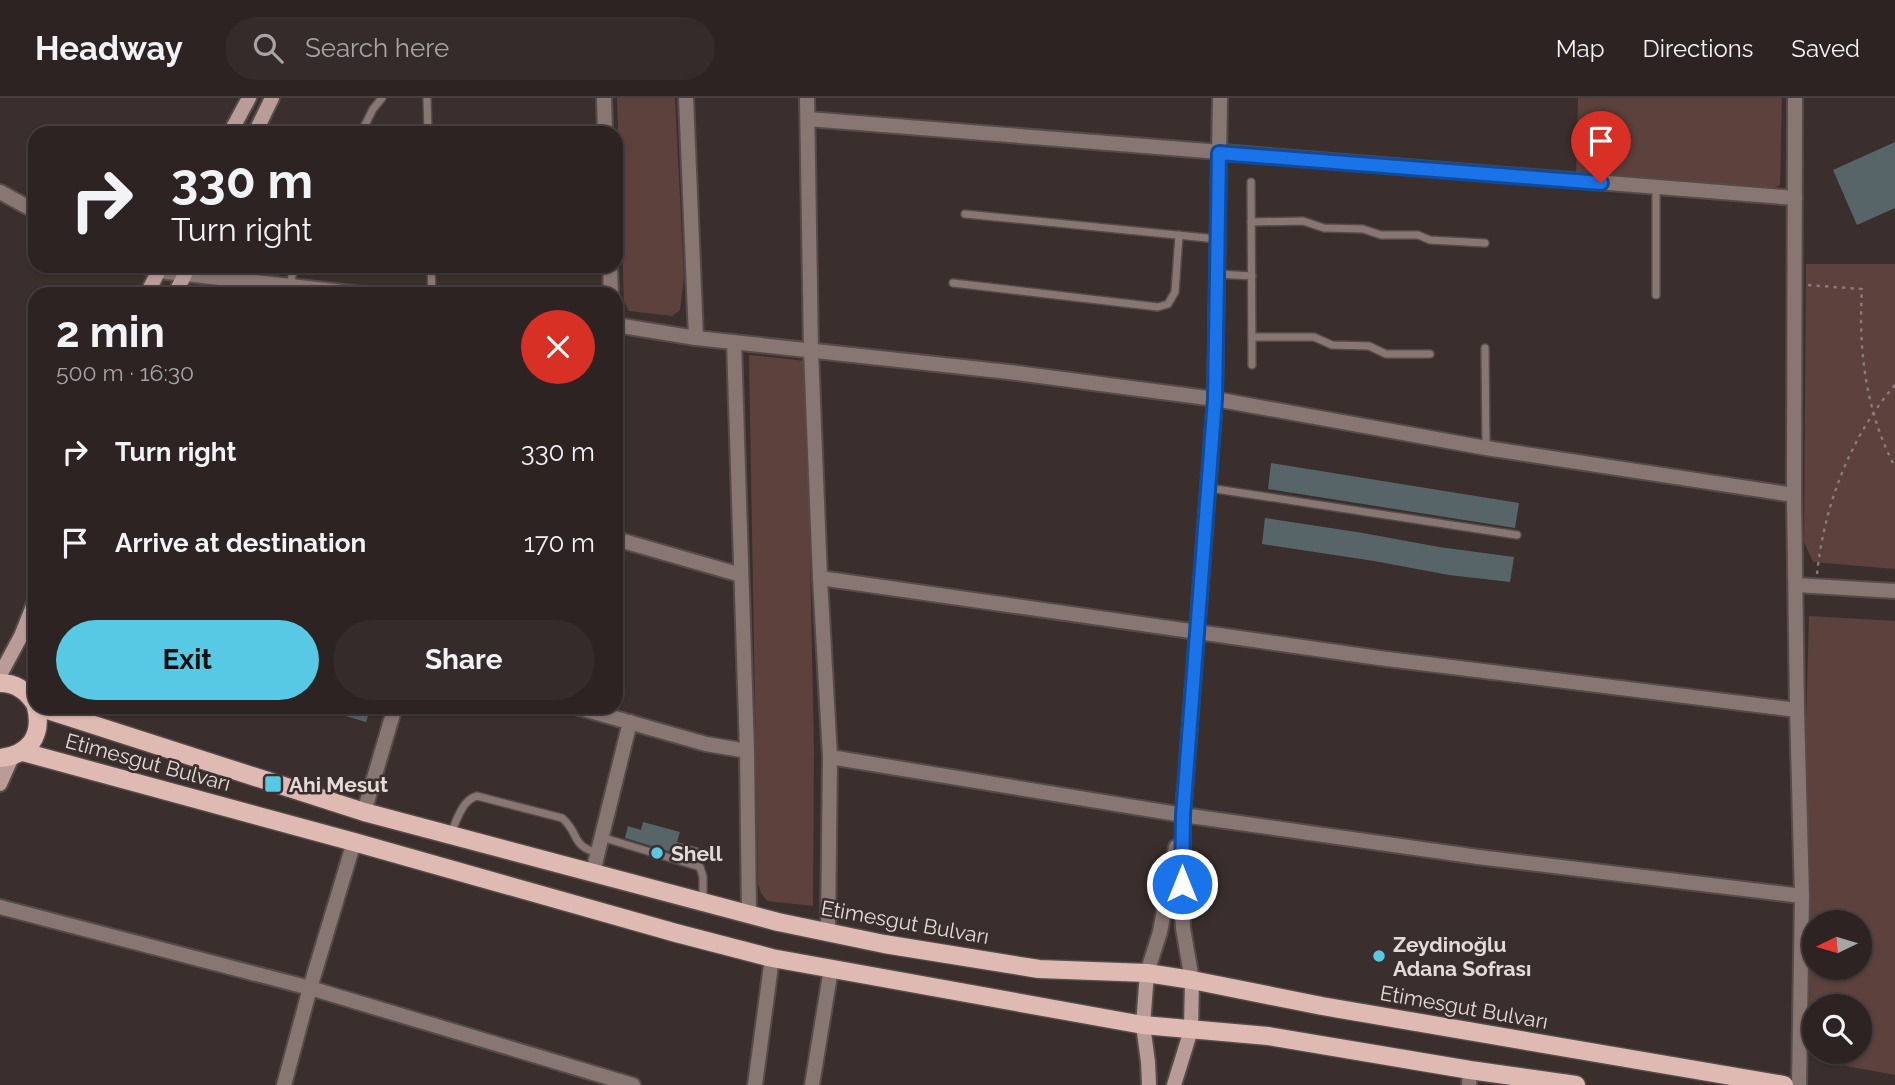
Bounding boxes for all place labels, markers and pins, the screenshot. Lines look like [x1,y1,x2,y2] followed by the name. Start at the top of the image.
[1571,111,1631,183] pin
[289,772,388,797] place label: Ahi Mesut
[263,774,283,794] marker: Ahi Mesut
[671,841,723,866] place label: Shell
[649,845,665,861] marker: Shell
[1393,932,1531,981] place label: Zeydinoğlu Adana Sofrası
[1371,948,1387,964] marker: Zeydinoğlu Adana Sofrası

